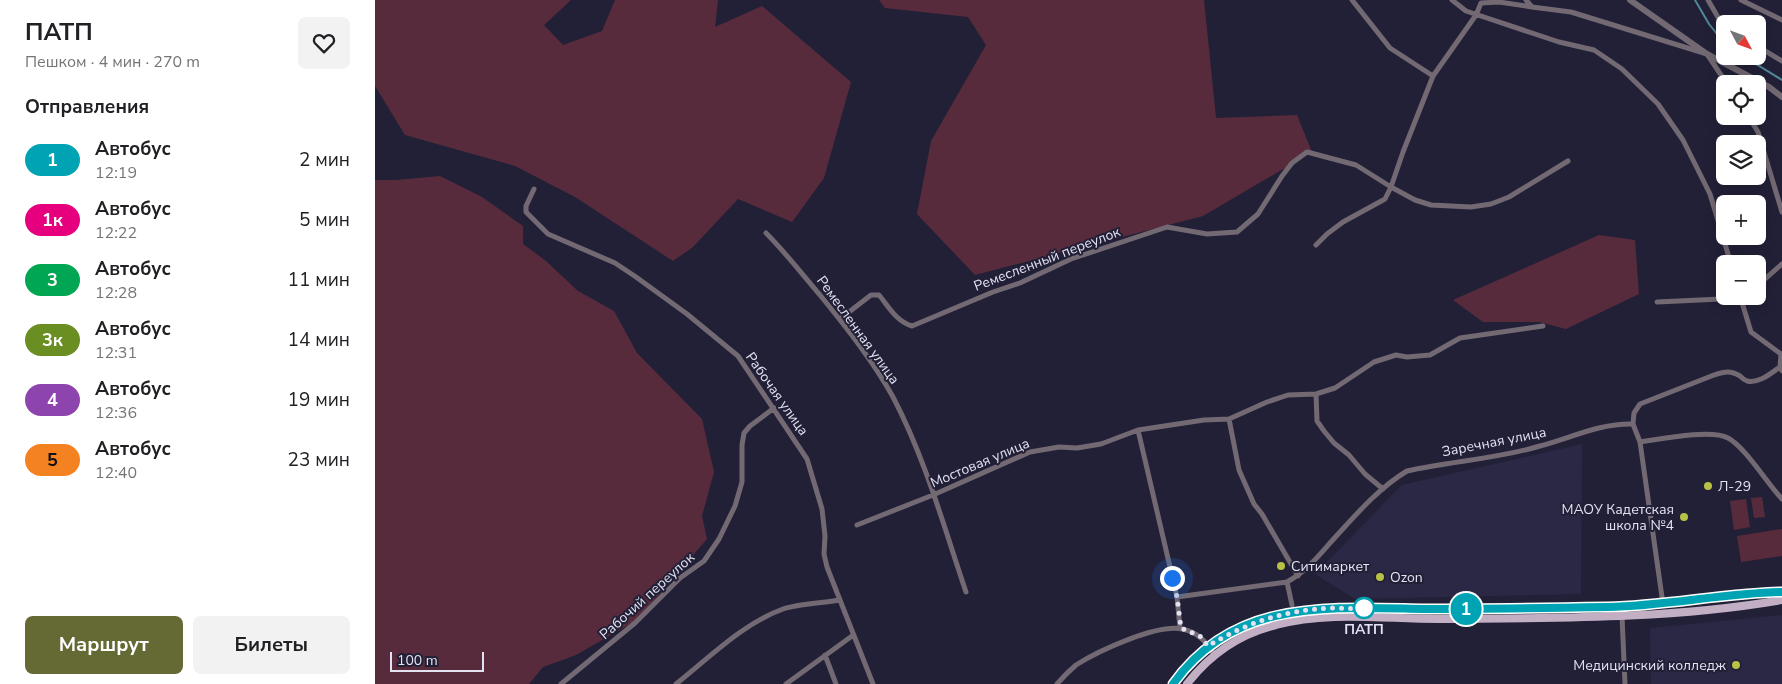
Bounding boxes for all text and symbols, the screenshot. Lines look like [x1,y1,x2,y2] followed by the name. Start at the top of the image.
[1716,15,1766,65] north arrow
[1716,15,1766,305] map controls
[25,16,93,48] text: ПАТП
[298,17,350,69] button: heart
[25,51,200,73] text: Пешком · 4 мин · 270 m
[1716,75,1766,125] button: locate
[25,94,149,120] text: Отправления
[1716,135,1766,185] button: layers
[95,136,171,162] text: Автобус
[299,147,350,173] text: 2 мин
[47,148,58,172] text: 1
[95,162,137,184] text: 12:19
[1716,195,1766,245] button: +
[95,196,171,222] text: Автобус
[299,207,350,233] text: 5 мин
[42,208,63,232] text: 1к
[95,222,137,244] text: 12:22
[971,222,1124,296] street label: Ремесленный переулок
[1716,255,1766,305] button: −
[95,256,171,282] text: Автобус
[288,267,350,293] text: 11 мин
[47,268,58,292] text: 3
[812,272,904,388] street label: Ремесленная улица
[95,282,137,304] text: 12:28
[95,316,171,342] text: Автобус
[288,327,350,353] text: 14 мин
[42,328,63,352] text: 3к
[95,342,137,364] text: 12:31
[741,349,813,439] street label: Рабочая улица
[95,376,171,402] text: Автобус
[288,387,350,413] text: 19 мин
[47,388,58,412] text: 4
[95,402,137,424] text: 12:36
[1440,423,1548,461] street label: Заречная улица
[927,434,1033,492] street label: Мостовая улица
[95,436,171,462] text: Автобус
[288,447,350,473] text: 23 мин
[47,448,58,472] text: 5
[95,462,137,484] text: 12:40
[1718,477,1751,496] place label: Л-29
[1702,480,1714,492] marker: Л-29
[1561,500,1674,535] place label: МАОУ Кадетская школа №4
[1678,511,1690,523] marker: МАОУ Кадетская школа №4
[595,548,699,644] street label: Рабочий переулок
[1291,557,1370,576] place label: Ситимаркет
[1275,560,1287,572] marker: Ситимаркет
[1160,566,1185,591] your location
[1390,568,1423,587] place label: Ozon
[1374,571,1386,583] marker: Ozon
[1450,593,1482,625] line badge: 1
[1353,597,1375,619] marker: ПАТП
[1461,597,1471,621] text: 1
[25,616,183,674] button: Маршрут
[193,616,350,674] button: Билеты
[1344,620,1384,639] place label: ПАТП
[390,649,484,672] scale bar
[397,651,438,670] text: 100 m
[1573,656,1726,675] place label: Медицинский колледж
[1730,659,1742,671] marker: Медицинский колледж

